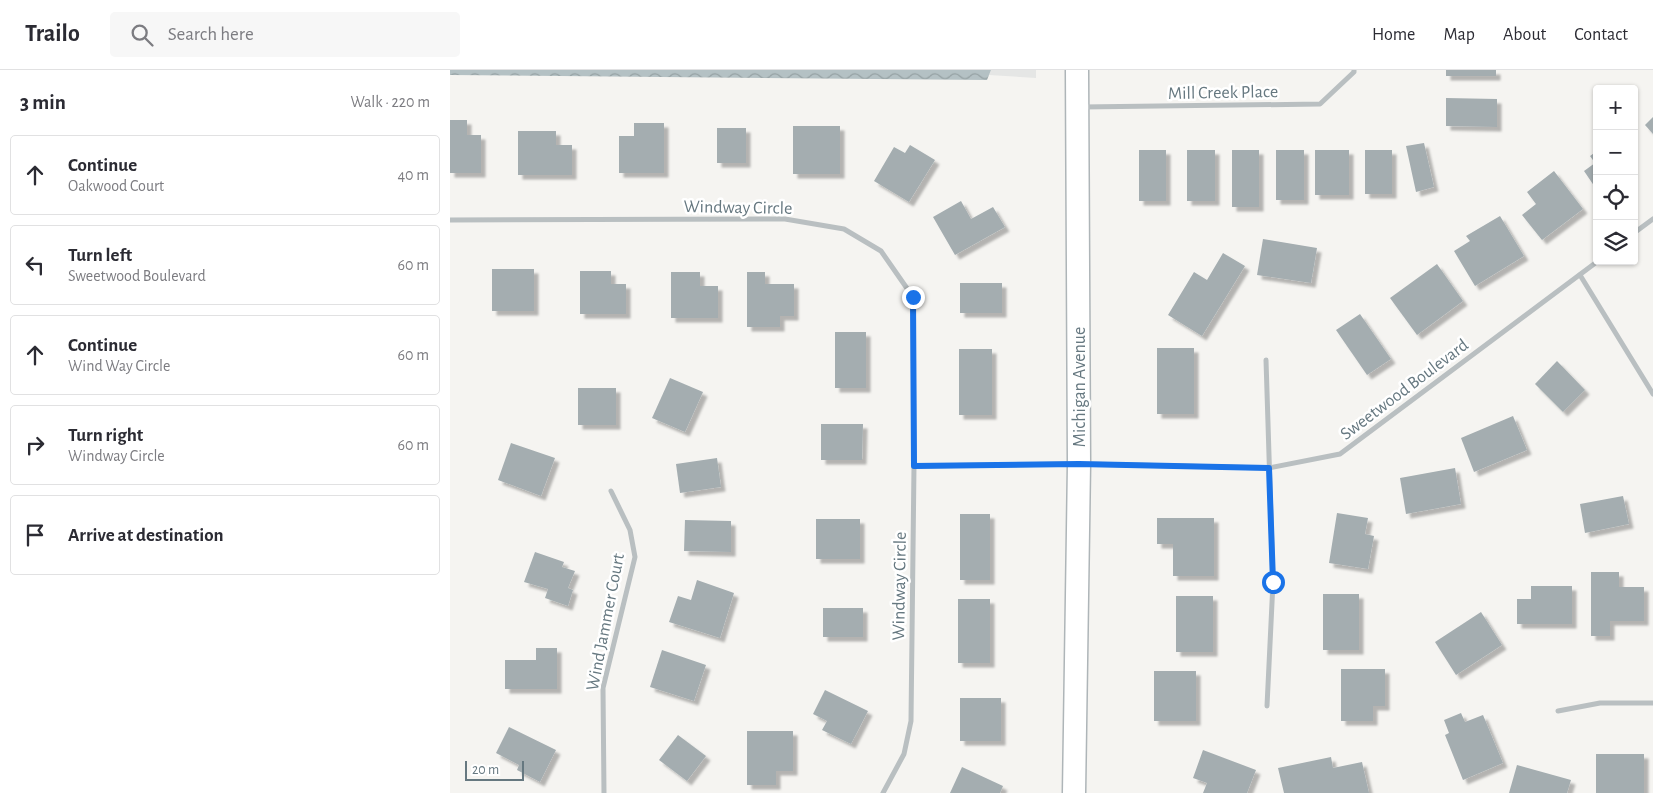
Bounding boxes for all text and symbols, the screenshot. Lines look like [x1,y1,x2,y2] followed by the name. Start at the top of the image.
[110,12,460,57] search box
[128,21,156,49] icon: search
[25,22,80,46] text: Trailo
[168,25,254,44] text: Search here
[1372,26,1415,44] text: Home
[1443,26,1475,44] text: Map
[1503,26,1546,44] text: About
[1574,26,1628,44] text: Contact
[1168,83,1278,103] street label: Mill Creek Place
[1593,85,1638,265] map controls
[1593,85,1638,130] button: +
[20,92,66,113] text: 3 min
[351,94,430,110] text: Walk · 220 m
[1593,130,1638,175] button: −
[68,156,137,175] text: Continue
[21,161,49,189] icon: ahead
[397,167,429,183] text: 40 m
[1593,175,1638,220] button: locate
[68,178,164,194] text: Oakwood Court
[683,198,793,218] street label: Windway Circle
[1593,220,1638,265] button: layers
[68,246,132,265] text: Turn left
[21,251,49,279] icon: left
[398,257,429,273] text: 60 m
[68,268,206,284] text: Sweetwood Boulevard
[902,286,925,309] route end
[1071,327,1089,447] street label: Michigan Avenue
[68,336,137,355] text: Continue
[1337,336,1472,444] street label: Sweetwood Boulevard
[21,341,49,369] icon: ahead
[398,347,429,363] text: 60 m
[68,358,170,374] text: Wind Way Circle
[68,426,143,445] text: Turn right
[21,431,49,459] icon: right
[398,437,429,453] text: 60 m
[68,448,165,464] text: Windway Circle
[21,521,49,549] icon: arrive
[68,526,224,545] text: Arrive at destination
[890,531,910,641] street label: Windway Circle
[584,552,628,692] street label: Wind Jammer Court
[1262,571,1285,594] route start
[465,758,524,781] scale bar
[472,763,499,777] text: 20 m

